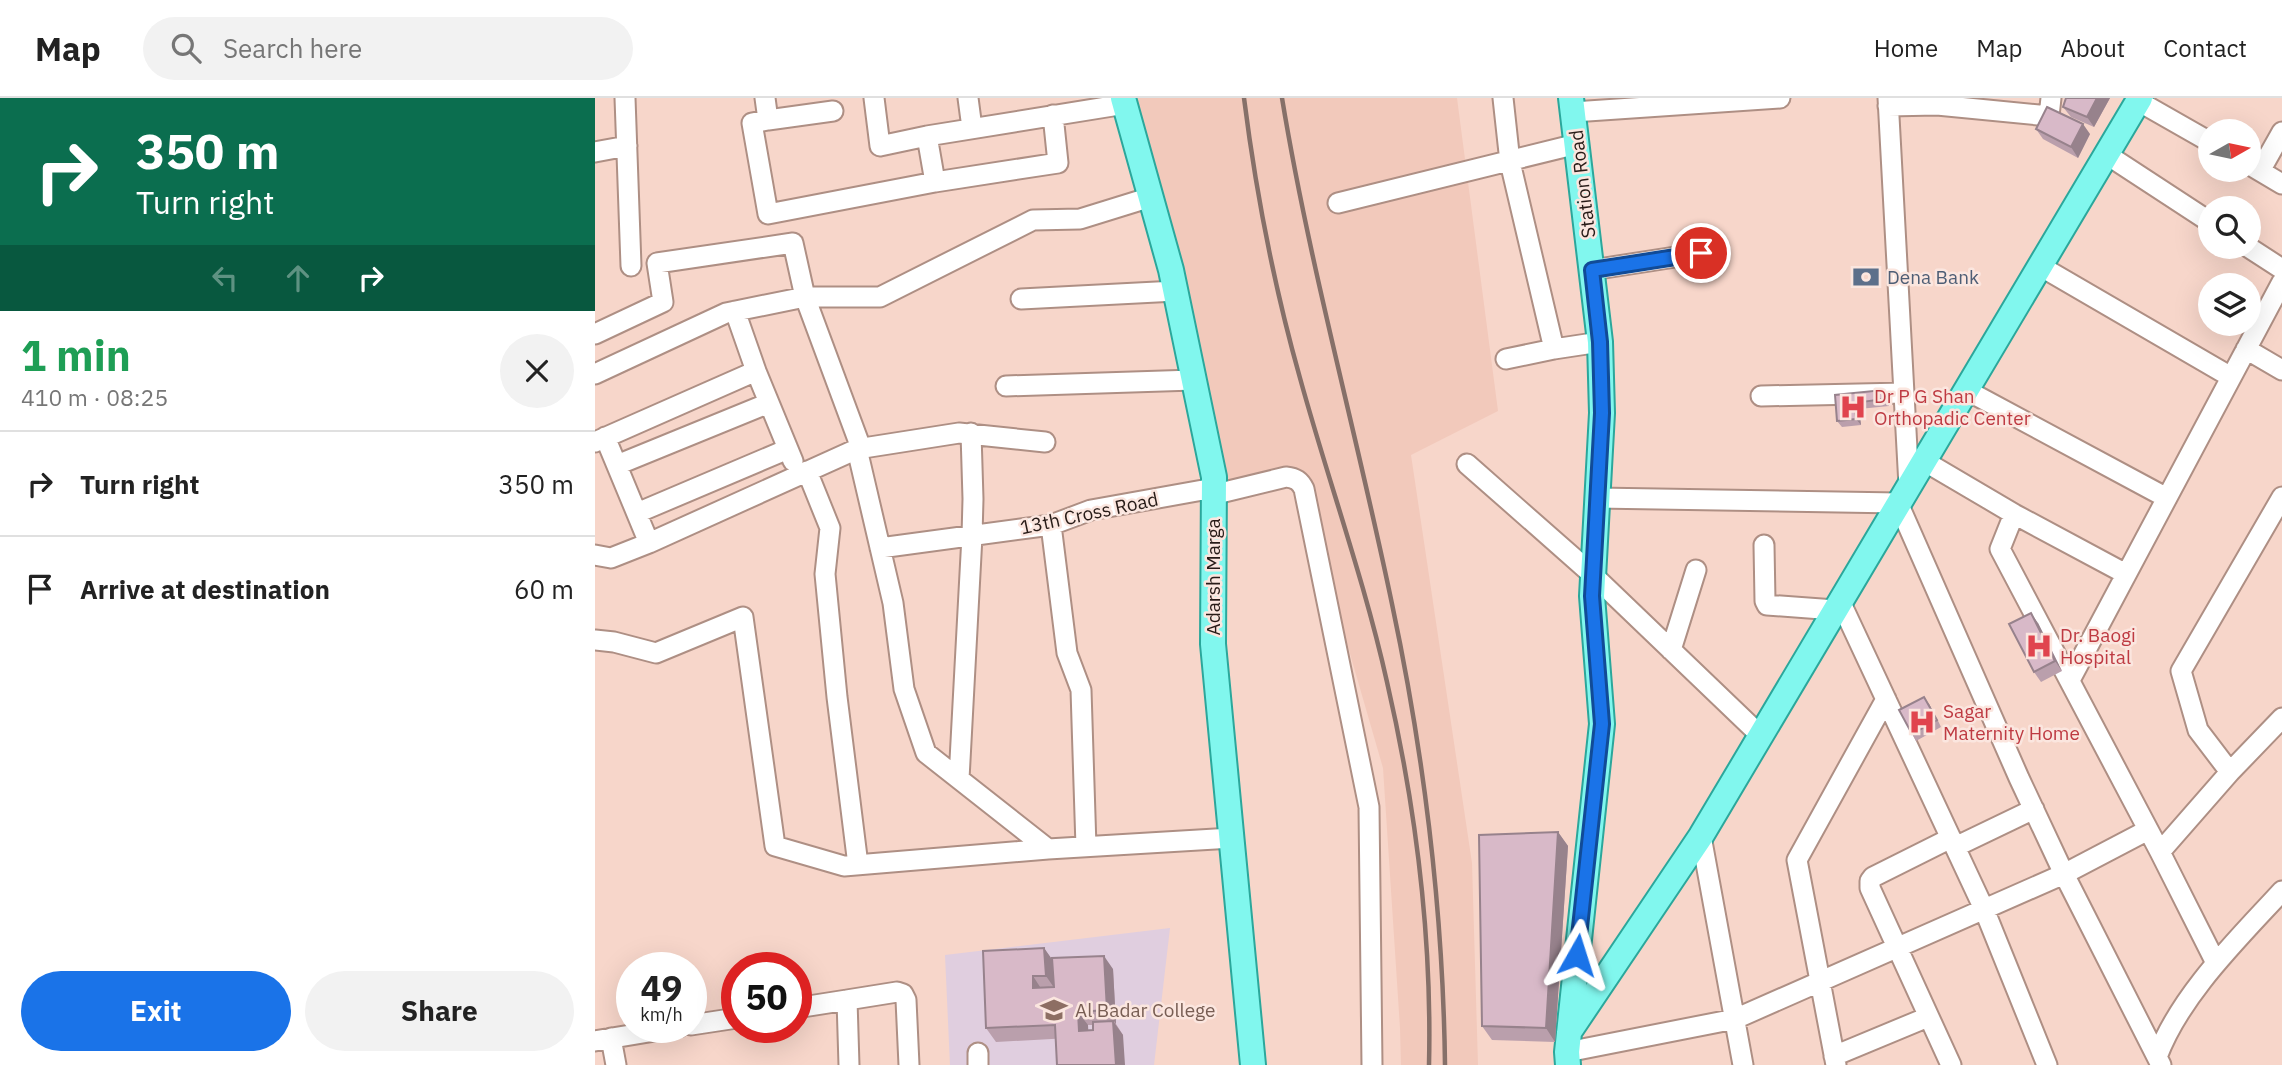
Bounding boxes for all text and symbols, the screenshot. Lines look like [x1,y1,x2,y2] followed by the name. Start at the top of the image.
[143,17,633,80] search box
[35,27,101,70] text: Map
[167,29,205,67] icon: search
[223,31,362,65] text: Search here
[1874,32,1938,64] text: Home
[1976,32,2022,64] text: Map
[2060,32,2125,64] text: About
[2163,32,2247,64] text: Contact
[136,119,280,182] text: 350 m
[2198,119,2261,182] north arrow
[2198,119,2261,336] map controls
[21,126,112,217] icon: right
[1563,129,1601,239] street label: Station Road
[136,181,274,223] text: Turn right
[2198,196,2261,259] button: search
[1671,223,1731,283] pin
[1682,234,1720,272] icon: arrive
[206,259,244,297] icon: left
[279,259,317,297] icon: ahead
[352,259,390,297] icon: right
[1851,262,1881,292] bank icon: Dena Bank
[1887,265,1979,289] place label: Dena Bank
[2198,273,2261,336] button: layers
[21,328,131,383] text: 1 min
[500,334,574,408] button: close
[21,382,168,412] text: 410 m · 08:25
[1874,384,2031,430] place label: Dr P G Shan Orthopadic Center
[1838,392,1868,422] hospital icon: Dr P G Shan Orthopadic Center
[21,465,59,503] icon: right
[80,467,199,501] text: Turn right
[498,467,574,501] text: 350 m
[1018,487,1160,539] street label: 13th Cross Road
[1201,518,1225,636] street label: Adarsh Marga
[21,570,59,608] icon: arrive
[80,572,330,606] text: Arrive at destination
[514,572,574,606] text: 60 m
[2060,623,2136,669] place label: Dr. Baogi Hospital
[2024,631,2054,661] hospital icon: Dr. Baogi Hospital
[1943,699,2080,745] place label: Sagar Maternity Home
[1907,707,1937,737] hospital icon: Sagar Maternity Home
[1540,918,1614,992] position arrow
[721,952,812,1043] speed limit sign: 50
[640,965,683,1011] text: 49
[21,971,291,1051] button: Exit
[305,971,574,1051] button: Share
[1039,995,1069,1025] school or university icon: Al Badar College
[1075,998,1215,1022] place label: Al Badar College
[640,1003,683,1026] text: km/h

